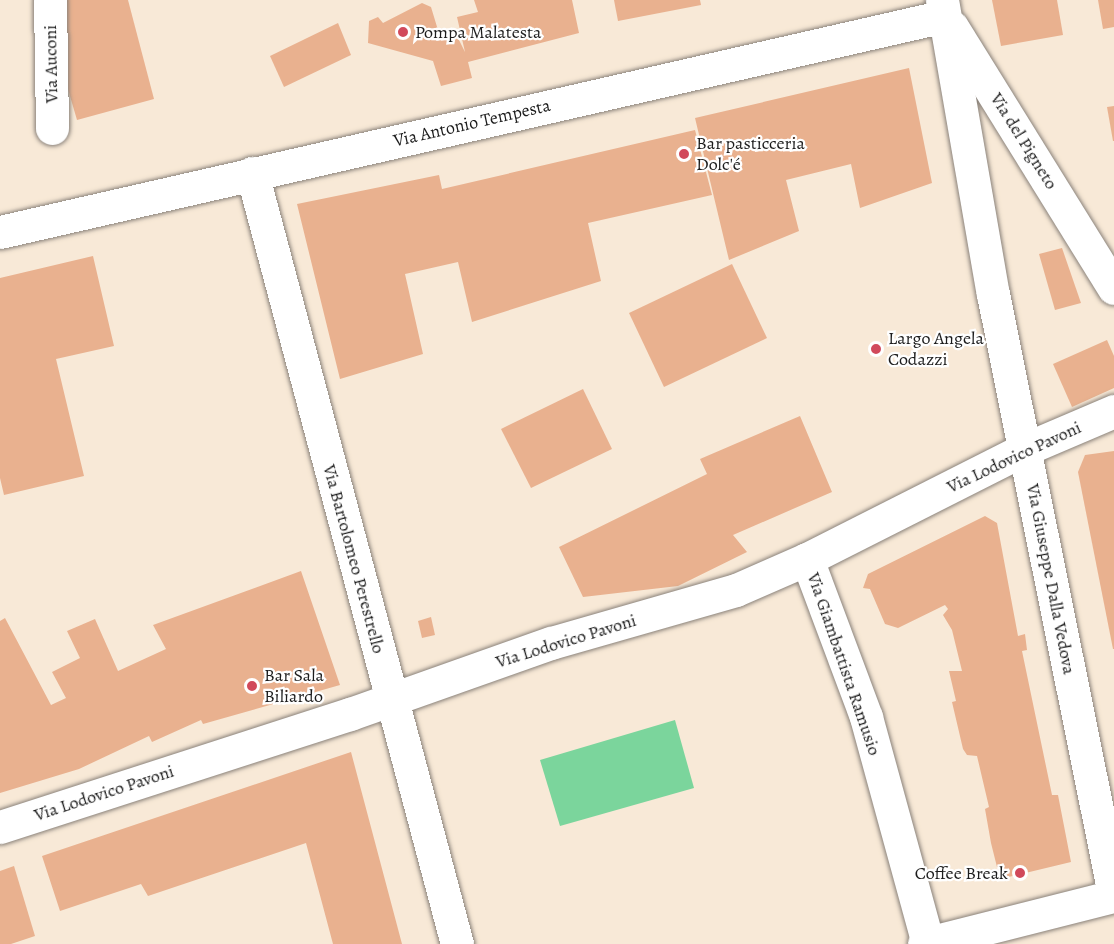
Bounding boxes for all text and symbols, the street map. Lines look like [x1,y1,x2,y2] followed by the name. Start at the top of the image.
[415,21,541,43] place label: Pompa Malatesta
[40,25,62,103] street label: Via Auconi
[396,25,410,39] marker: Pompa Malatesta
[986,89,1062,193] street label: Via del Pigneto
[391,94,553,152] street label: Via Antonio Tempesta
[696,133,805,176] place label: Bar pasticceria Dolc'é
[677,147,691,161] marker: Bar pasticceria Dolc'é
[888,328,984,370] place label: Largo Angela Codazzi
[869,342,883,356] marker: Largo Angela Codazzi
[943,416,1085,498] street label: Via Lodovico Pavoni
[318,462,390,656] street label: Via Bartolomeo Perestrello
[1022,482,1080,676] street label: Via Giuseppe Dalla Vedova
[803,570,885,758] street label: Via Giambattista Ramusio
[493,609,639,673] street label: Via Lodovico Pavoni
[264,665,324,708] place label: Bar Sala Biliardo
[245,679,259,693] marker: Bar Sala Biliardo
[31,760,177,826] street label: Via Lodovico Pavoni
[915,862,1008,884] place label: Coffee Break
[1013,866,1027,880] marker: Coffee Break

